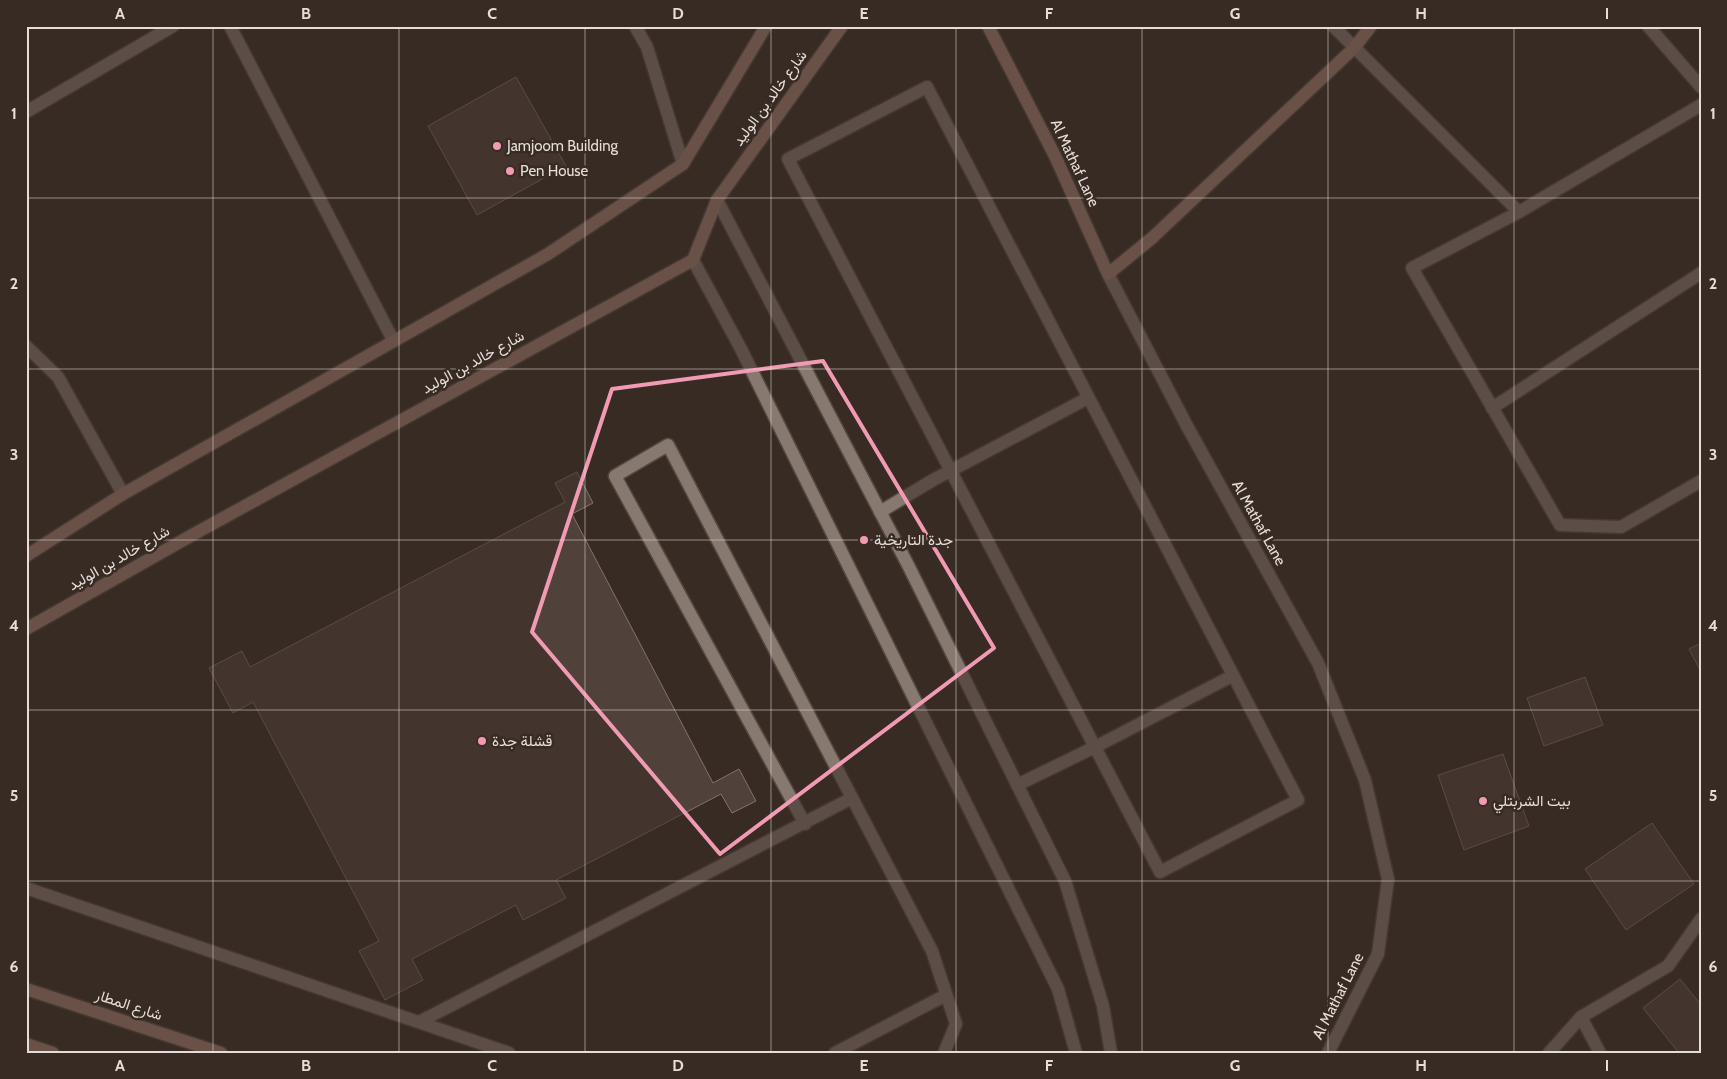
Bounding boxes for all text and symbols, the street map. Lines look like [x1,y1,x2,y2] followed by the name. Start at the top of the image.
[115,4,125,23] text: A
[301,4,311,23] text: B
[487,4,497,23] text: C
[672,4,684,23] text: D
[859,4,869,23] text: E
[1045,4,1054,23] text: F
[1230,4,1240,23] text: G
[1415,4,1427,23] text: H
[1605,4,1609,23] text: I
[729,46,813,151] street label: شارع خالد بن الوليد
[11,104,17,123] text: 1
[1710,104,1716,123] text: 1
[1047,116,1103,210] street label: Al Mathaf Lane
[506,137,619,155] place label: Jamjoom Building
[491,140,503,152] marker: Jamjoom Building
[520,162,589,180] place label: Pen House
[504,165,516,177] marker: Pen House
[10,274,18,293] text: 2
[1709,274,1717,293] text: 2
[419,326,528,399] street label: شارع خالد بن الوليد
[10,445,18,464] text: 3
[1709,445,1717,464] text: 3
[1228,477,1290,569] street label: Al Mathaf Lane
[65,522,174,596] street label: شارع خالد بن الوليد
[874,531,953,549] place label: جدة التاريخية
[858,534,870,546] marker: جدة التاريخية
[9,616,19,635] text: 4
[1708,616,1718,635] text: 4
[492,732,553,750] place label: قشلة جدة
[476,735,488,747] marker: قشلة جدة
[10,786,18,805] text: 5
[1709,786,1717,805] text: 5
[1493,792,1571,814] place label: بيت الشربتلي
[1477,795,1489,807] marker: بيت الشربتلي
[1309,949,1368,1042] street label: Al Mathaf Lane
[10,957,19,976] text: 6
[1709,957,1718,976] text: 6
[92,985,165,1026] street label: شارع المطار
[115,1056,125,1075] text: A
[301,1056,311,1075] text: B
[487,1056,497,1075] text: C
[672,1056,684,1075] text: D
[859,1056,869,1075] text: E
[1045,1056,1054,1075] text: F
[1230,1056,1240,1075] text: G
[1415,1056,1427,1075] text: H
[1605,1056,1609,1075] text: I

